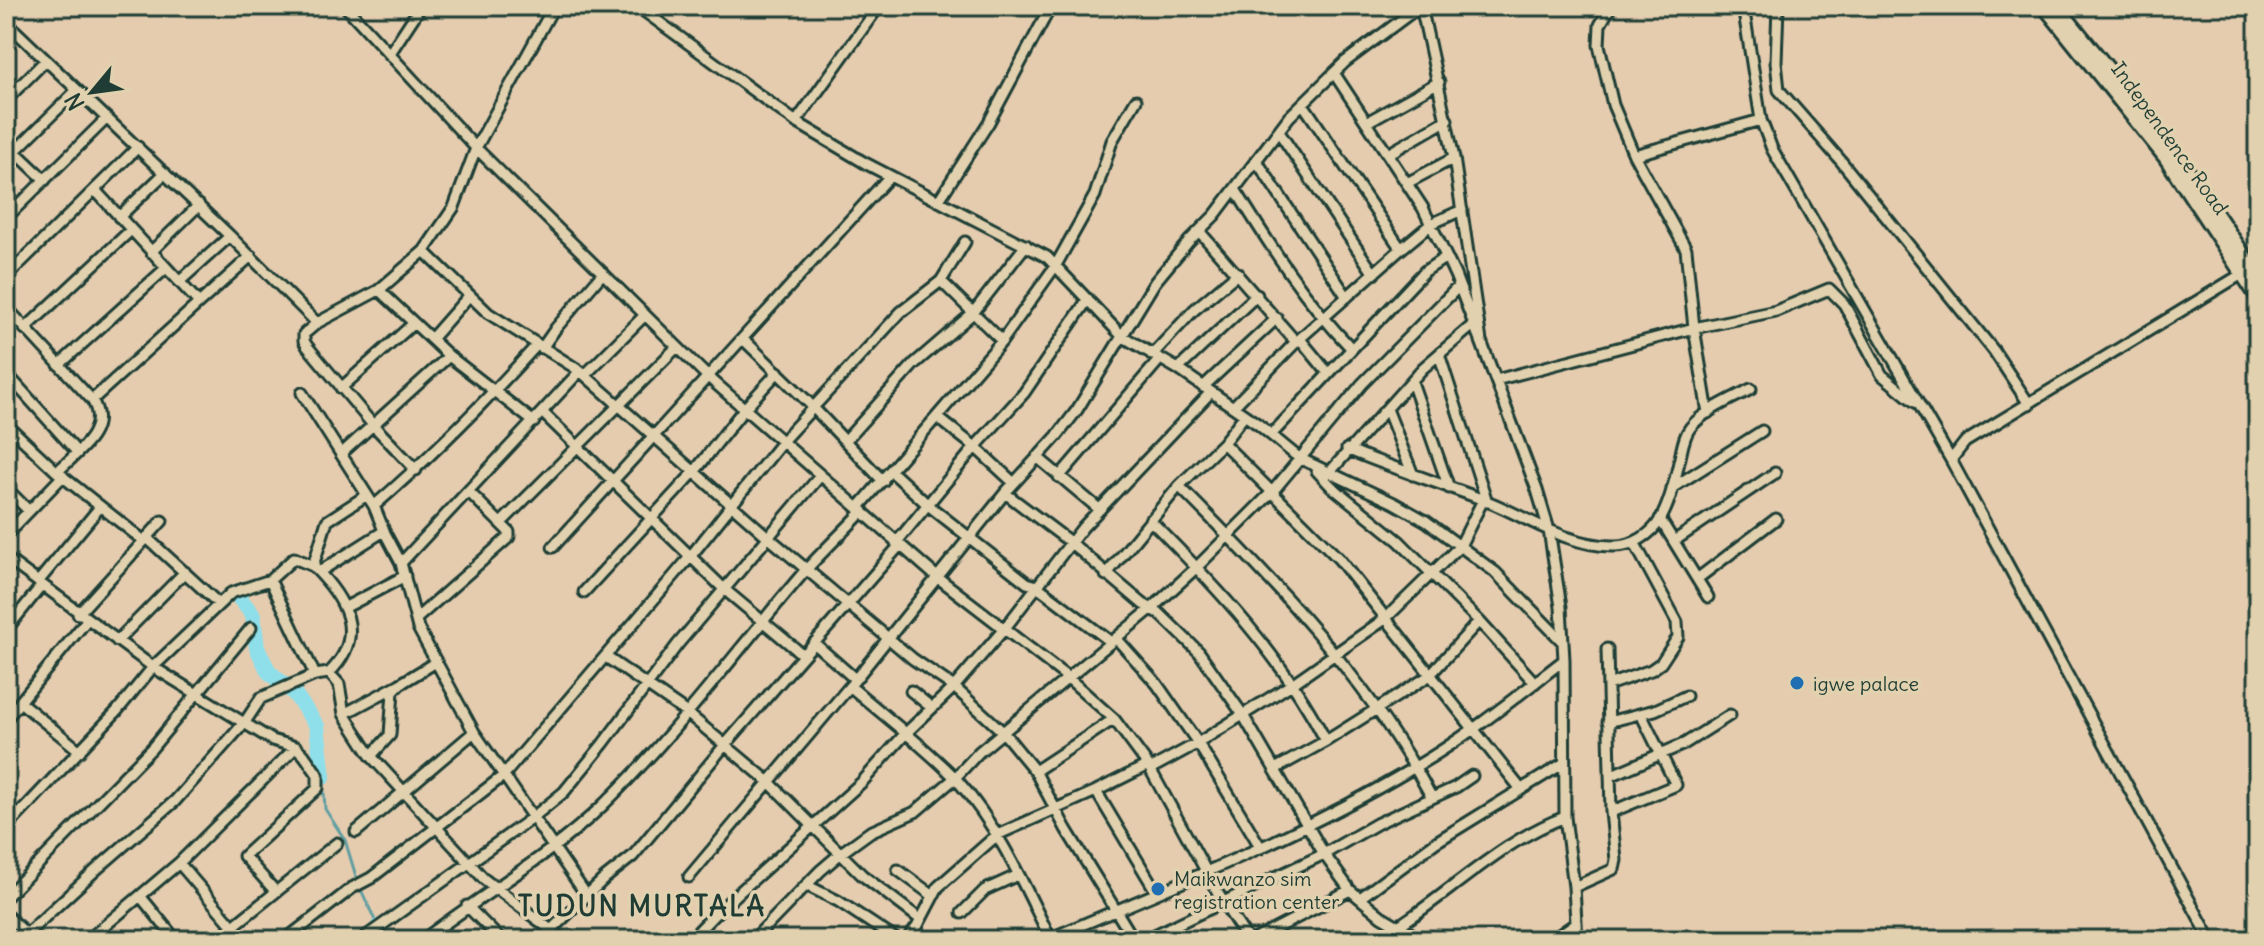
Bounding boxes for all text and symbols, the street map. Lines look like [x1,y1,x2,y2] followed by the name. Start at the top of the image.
[52,52,132,132] north arrow
[2106,57,2234,219] street label: Independence Road
[59,88,90,115] text: N
[1813,671,1919,696] place label: igwe palace
[1788,674,1806,692] marker: igwe palace
[1174,866,1339,914] place label: Maikwanzo sim registration center
[1149,880,1167,898] marker: Maikwanzo sim registration center
[518,888,766,924] district label: TUDUN MURTALA

